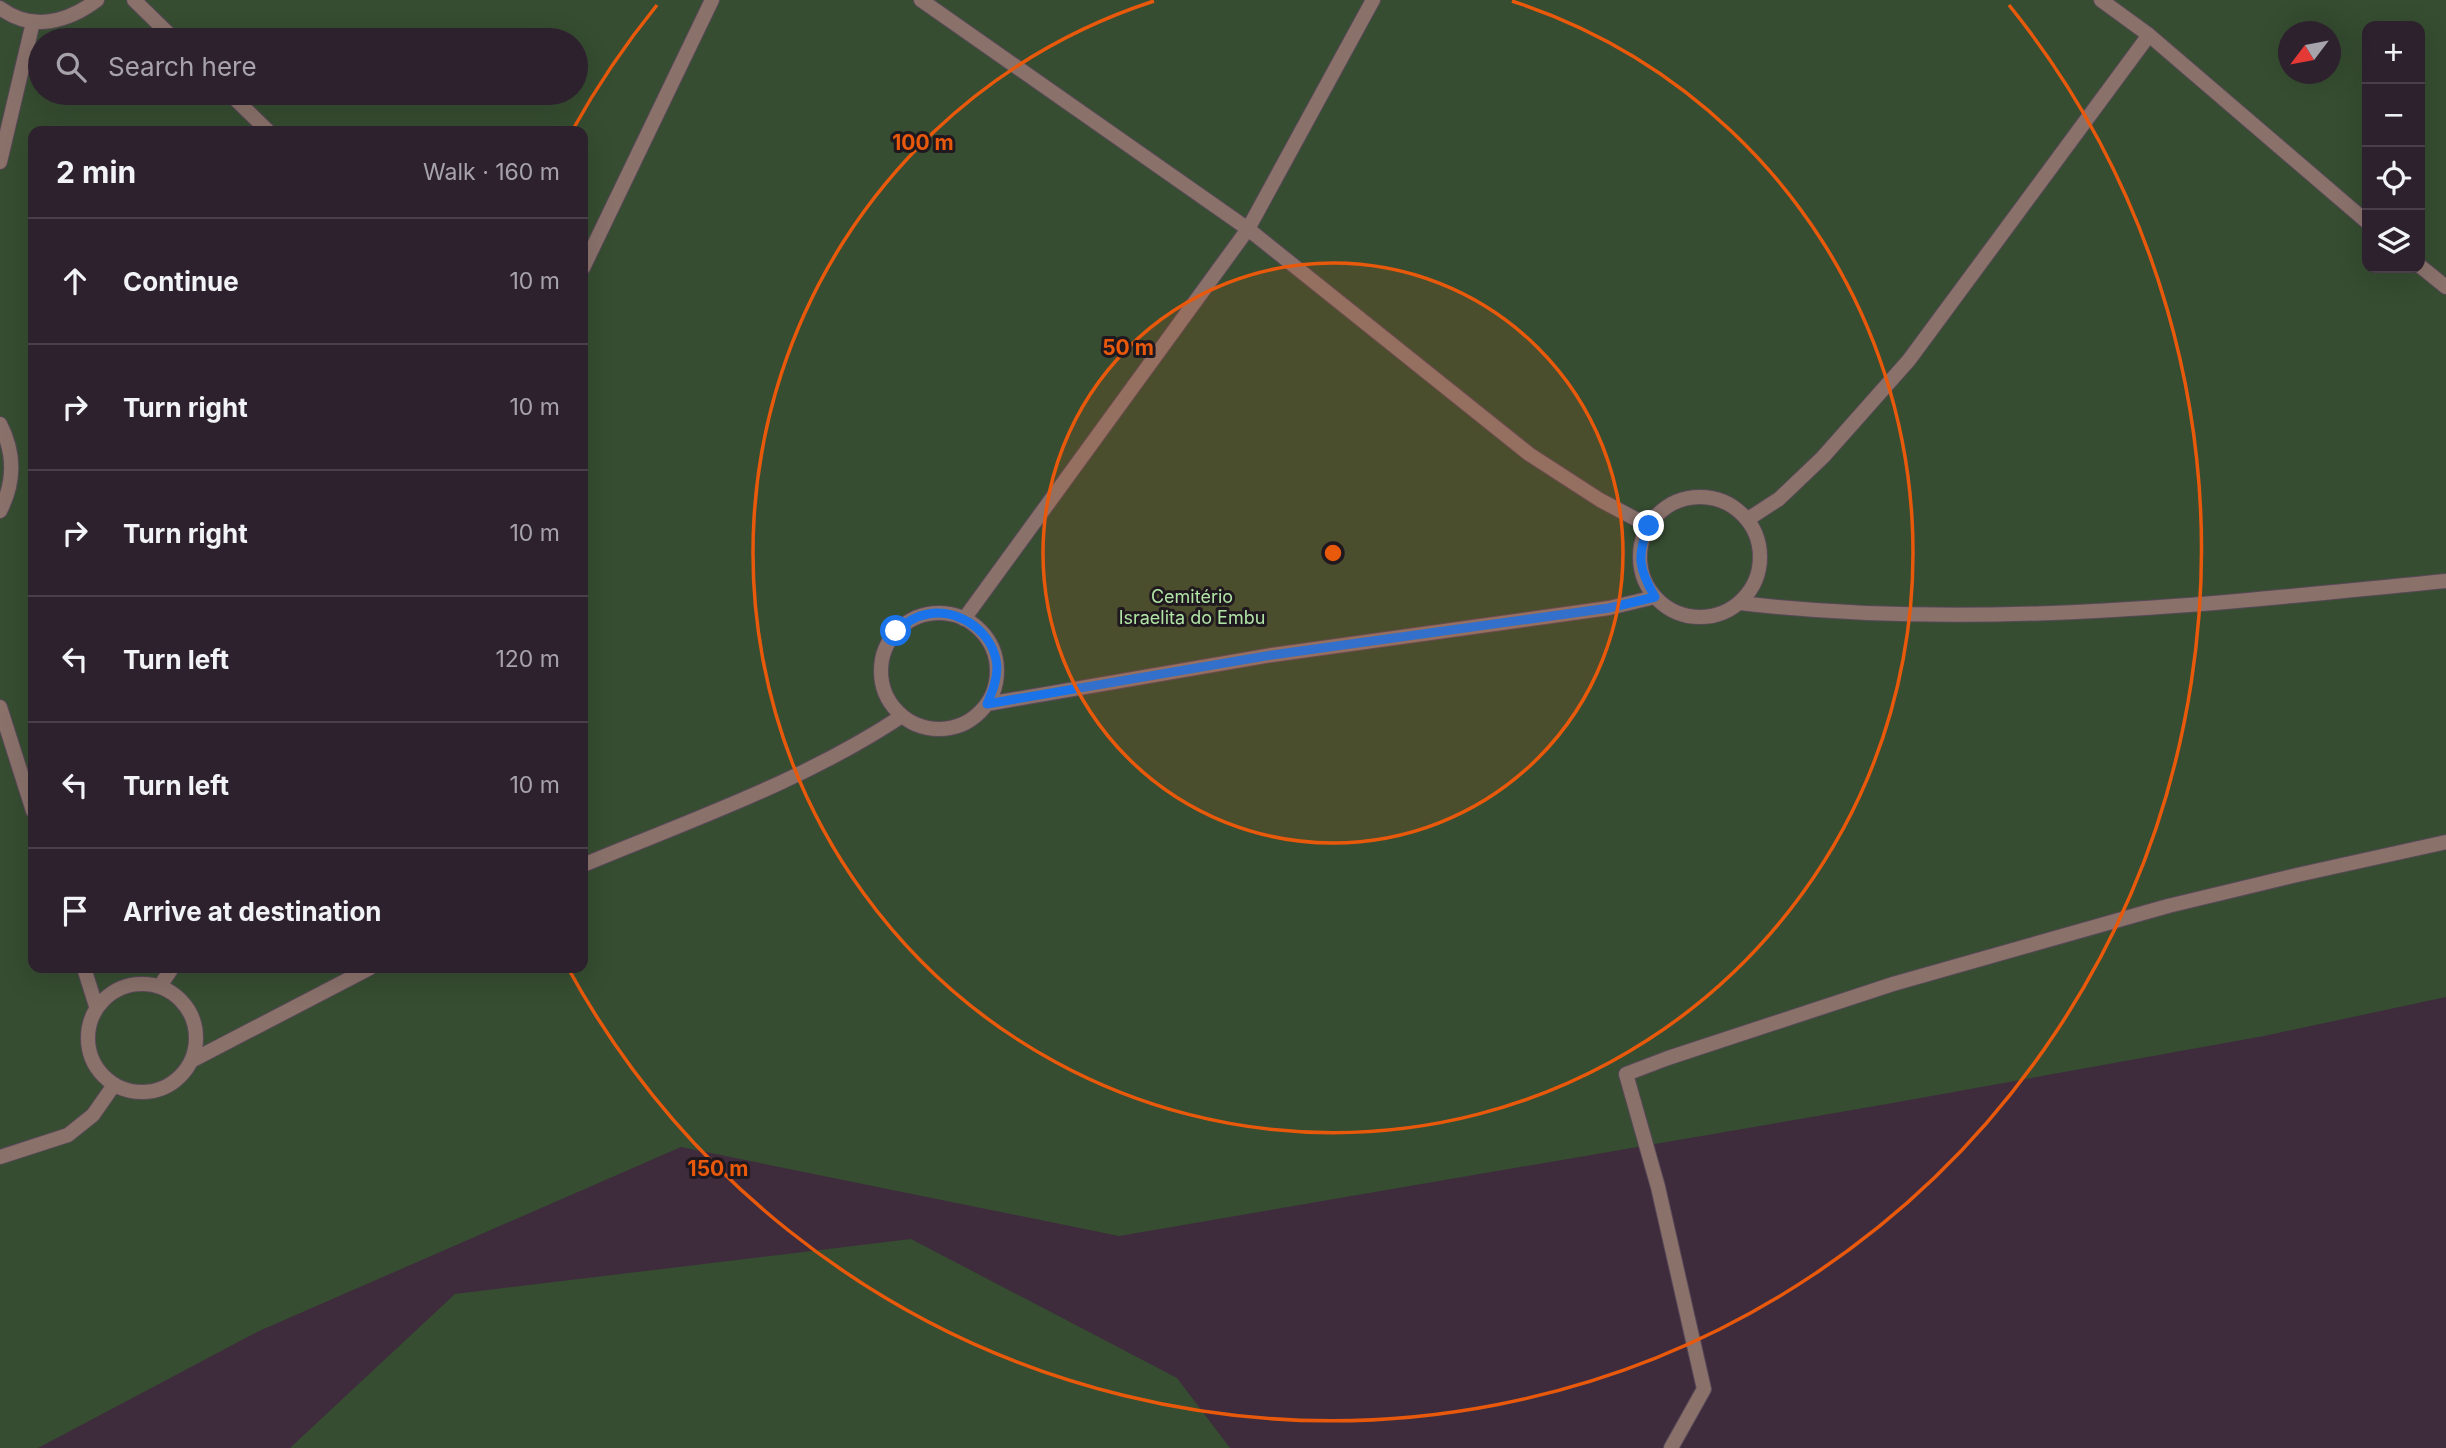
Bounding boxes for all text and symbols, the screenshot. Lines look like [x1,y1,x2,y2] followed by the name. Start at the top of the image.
[2278,21,2341,84] north arrow
[2362,21,2425,273] map controls
[2362,21,2425,84] button: +
[28,28,588,105] search box
[52,48,90,86] icon: search
[108,51,257,82] text: Search here
[2362,84,2425,147] button: −
[892,130,954,155] text: 100 m
[2362,147,2425,210] button: locate
[56,154,136,190] text: 2 min
[423,158,560,186] text: Walk · 160 m
[2362,210,2425,273] button: layers
[56,262,94,300] icon: ahead
[123,266,239,297] text: Continue
[510,267,560,295] text: 10 m
[1102,335,1154,360] text: 50 m
[56,388,94,426] icon: right
[123,392,248,423] text: Turn right
[510,393,560,421] text: 10 m
[1633,510,1664,541] route end
[56,514,94,552] icon: right
[123,518,248,549] text: Turn right
[510,519,560,547] text: 10 m
[1321,541,1345,565] centre of rings
[1119,586,1265,628] park label: Cemitério Israelita do Embu
[880,615,911,646] route start
[56,640,94,678] icon: left
[123,644,229,675] text: Turn left
[495,645,560,673] text: 120 m
[56,766,94,804] icon: left
[123,770,229,801] text: Turn left
[510,771,560,799] text: 10 m
[56,892,94,930] icon: arrive
[123,896,382,927] text: Arrive at destination
[688,1156,748,1181] text: 150 m

